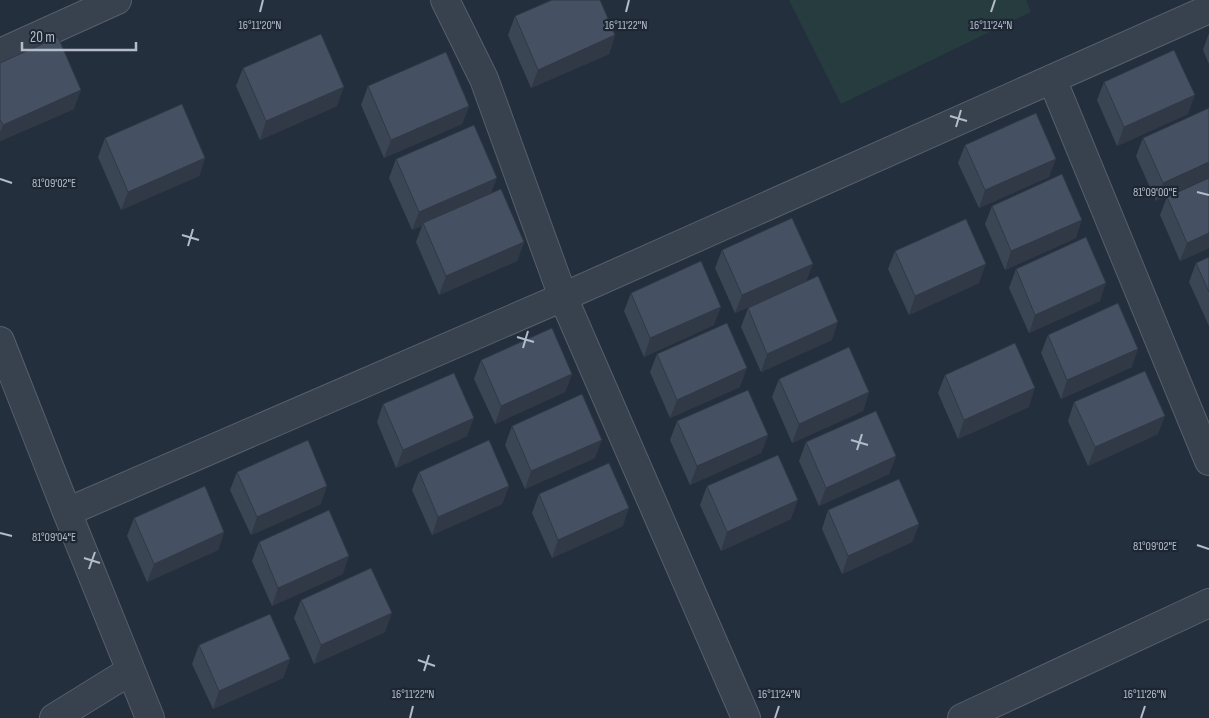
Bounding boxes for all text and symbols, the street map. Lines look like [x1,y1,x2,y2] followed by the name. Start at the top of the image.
[239,18,281,33] text: 16°11'20"N
[605,18,647,33] text: 16°11'22"N
[970,18,1012,33] text: 16°11'24"N
[22,20,136,52] scale bar
[30,28,55,47] text: 20 m
[32,176,76,191] text: 81°09'02"E
[1133,185,1177,200] text: 81°09'00"E
[32,530,76,545] text: 81°09'04"E
[1133,539,1177,554] text: 81°09'02"E
[392,687,434,702] text: 16°11'22"N
[758,687,800,702] text: 16°11'24"N
[1124,687,1166,702] text: 16°11'26"N

